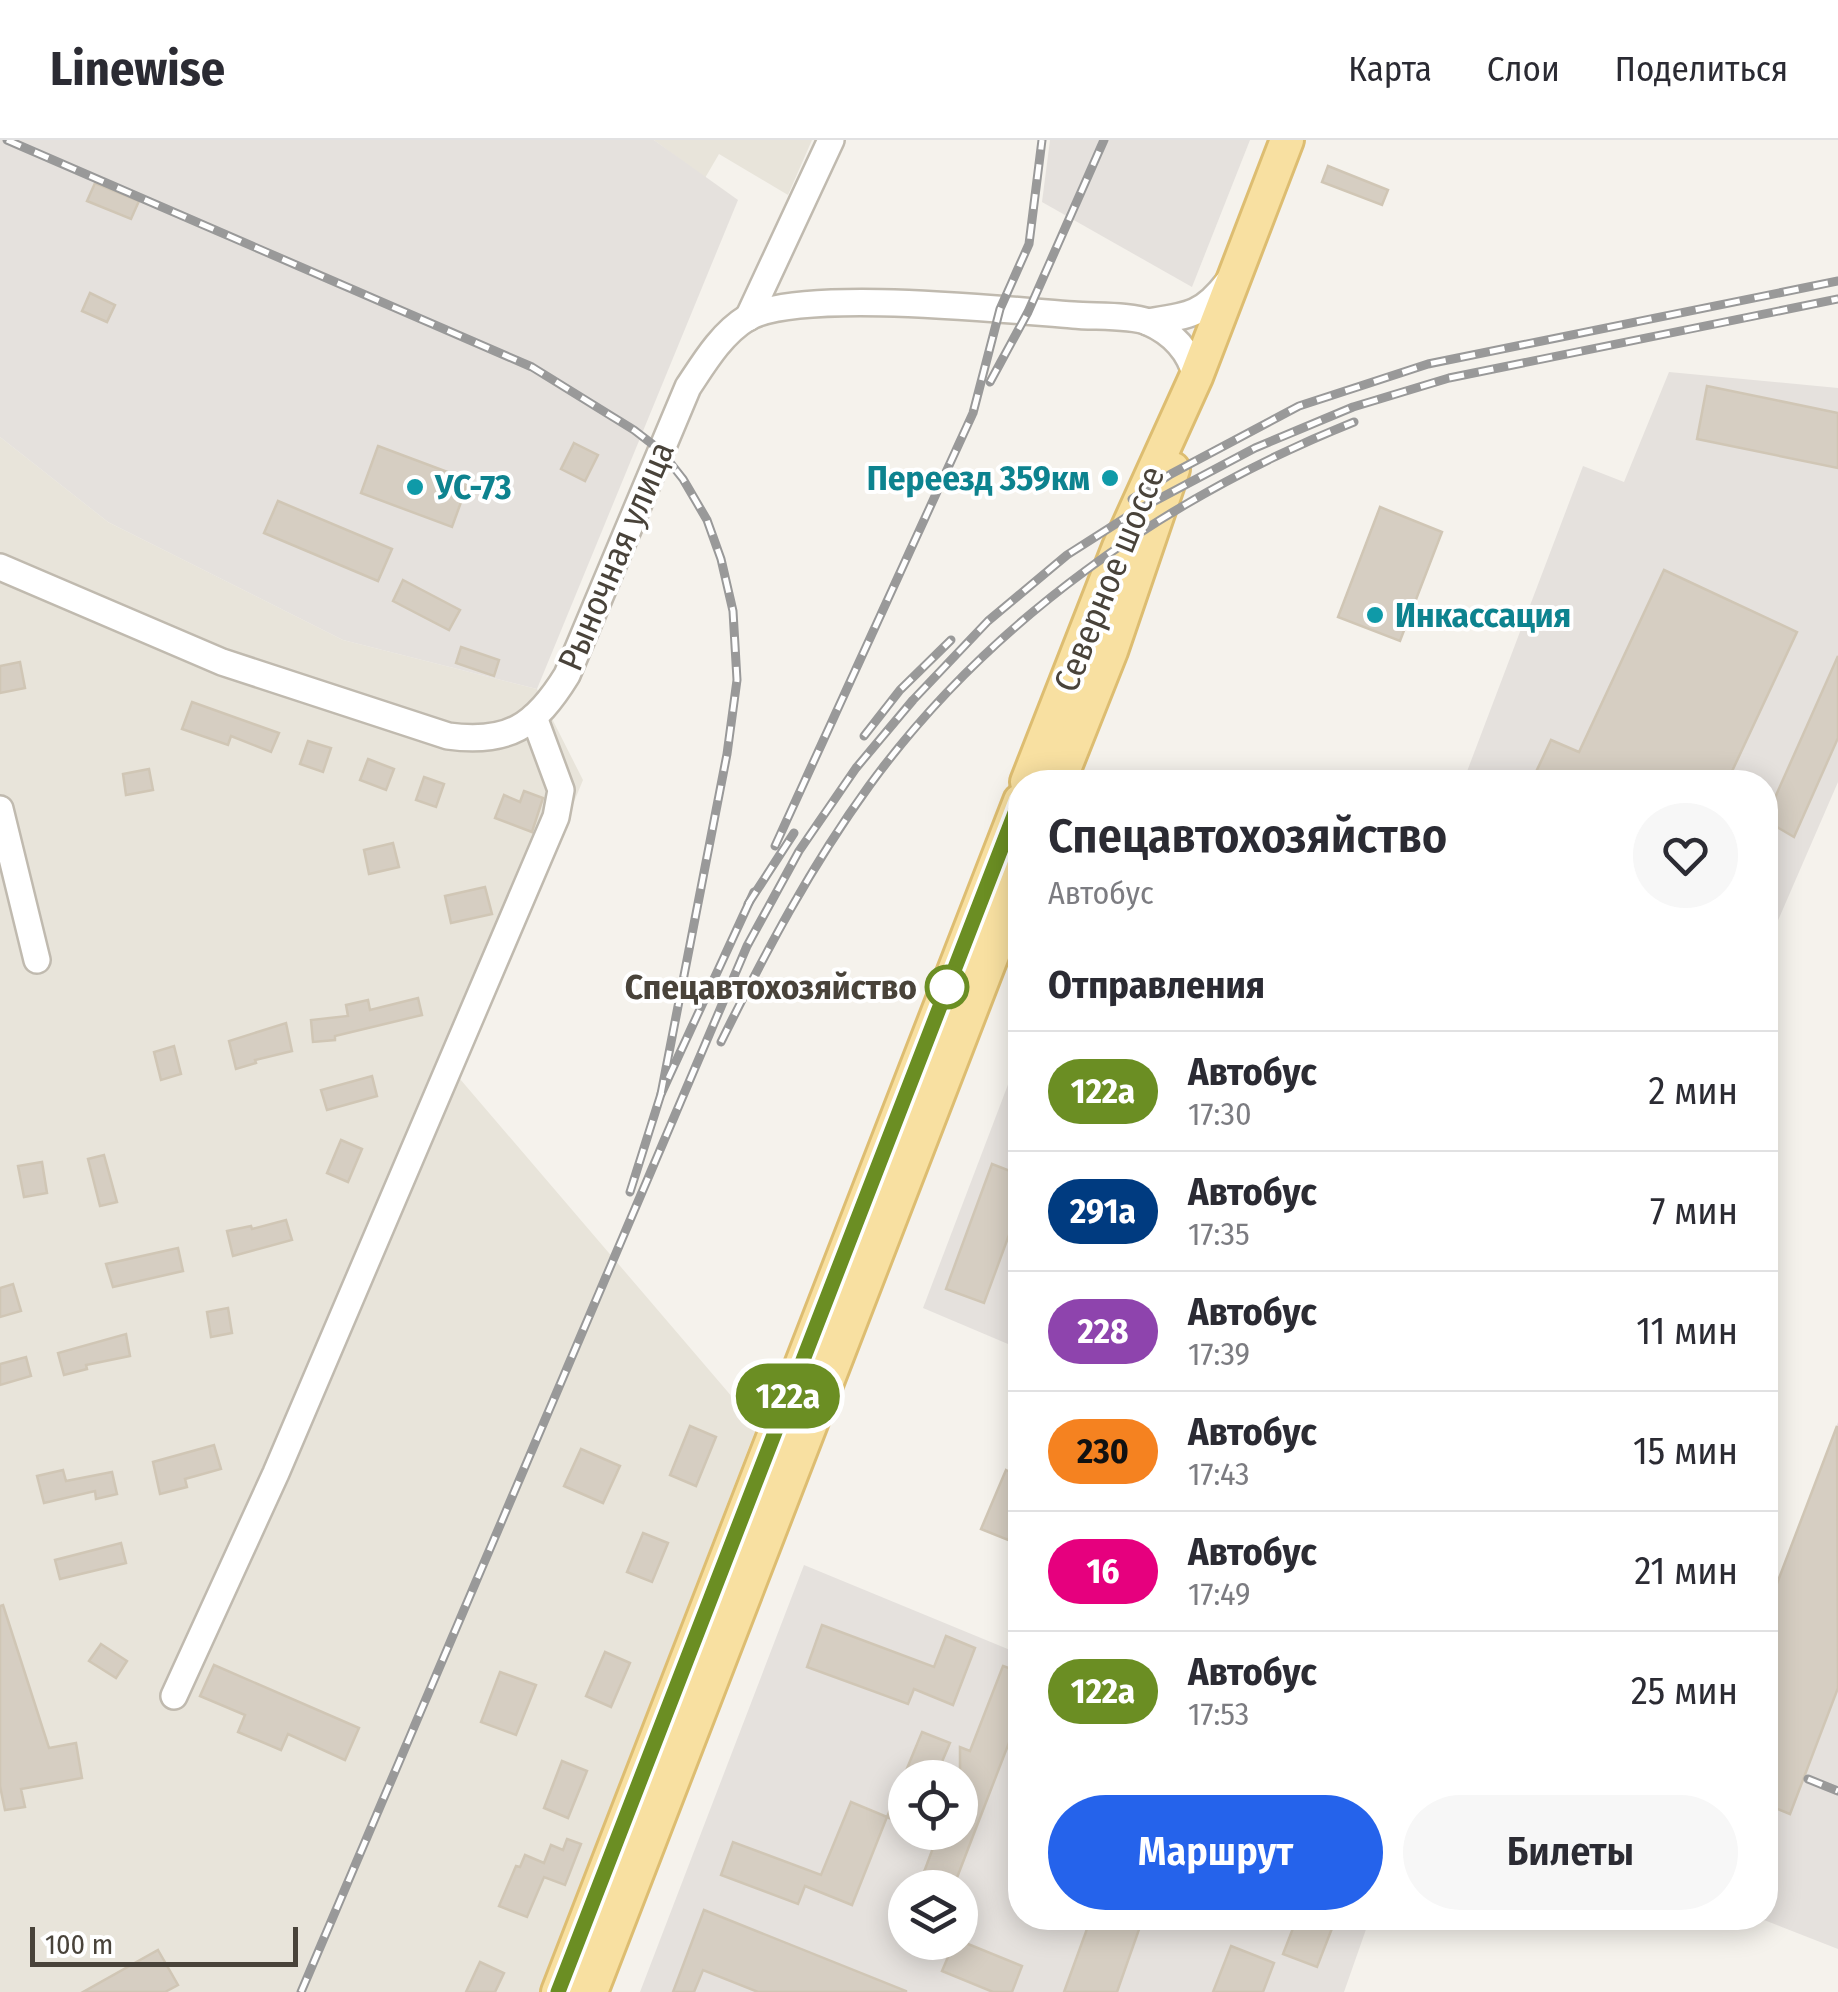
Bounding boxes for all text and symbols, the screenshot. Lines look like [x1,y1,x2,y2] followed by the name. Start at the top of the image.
[50,40,225,98] text: Linewise
[1348,48,1432,90] text: Карта
[1487,48,1560,90] text: Слои
[1615,48,1788,90] text: Поделиться
[549,435,683,677] street label: Рыночная улица
[867,457,1090,499] place label: Переезд 359км
[1045,460,1173,698] street label: Северное шоссе
[434,466,512,508] place label: УС-73
[1099,467,1121,489] marker: Переезд 359км
[404,476,426,498] marker: УС-73
[1395,594,1571,636] place label: Инкассация
[1364,604,1386,626] marker: Инкассация
[1633,803,1738,908] button: heart
[1048,807,1447,865] text: Спецавтохозяйство
[1048,874,1154,912] text: Автобус
[1048,962,1265,1008] text: Отправления
[625,966,917,1008] place label: Спецавтохозяйство
[926,966,968,1008] marker: Спецавтохозяйство
[1188,1049,1317,1095] text: Автобус
[1649,1068,1738,1114] text: 2 мин
[1071,1070,1135,1112] text: 122а
[1188,1095,1252,1133] text: 17:30
[1188,1169,1317,1215] text: Автобус
[1650,1188,1738,1234] text: 7 мин
[1070,1190,1136,1232] text: 291а
[1188,1215,1250,1253] text: 17:35
[1188,1289,1317,1335] text: Автобус
[1636,1308,1738,1354] text: 11 мин
[1078,1310,1128,1352] text: 228
[1188,1335,1250,1373] text: 17:39
[718,1364,858,1428] line badge: 122а
[756,1375,820,1417] text: 122а
[1188,1409,1317,1455] text: Автобус
[1633,1428,1738,1474] text: 15 мин
[1077,1430,1129,1472] text: 230
[1188,1455,1250,1493] text: 17:43
[1188,1529,1317,1575] text: Автобус
[1635,1548,1738,1594] text: 21 мин
[1086,1550,1120,1592] text: 16
[1188,1575,1251,1613] text: 17:49
[1188,1649,1317,1695] text: Автобус
[1631,1668,1738,1714] text: 25 мин
[1071,1670,1135,1712] text: 122а
[1188,1695,1249,1733] text: 17:53
[888,1760,978,1960] map controls
[888,1760,978,1850] button: locate
[1048,1795,1383,1910] button: Маршрут
[1403,1795,1738,1910] button: Билеты
[888,1870,978,1960] button: layers
[30,1922,298,1966] scale bar
[45,1928,113,1961] text: 100 m

